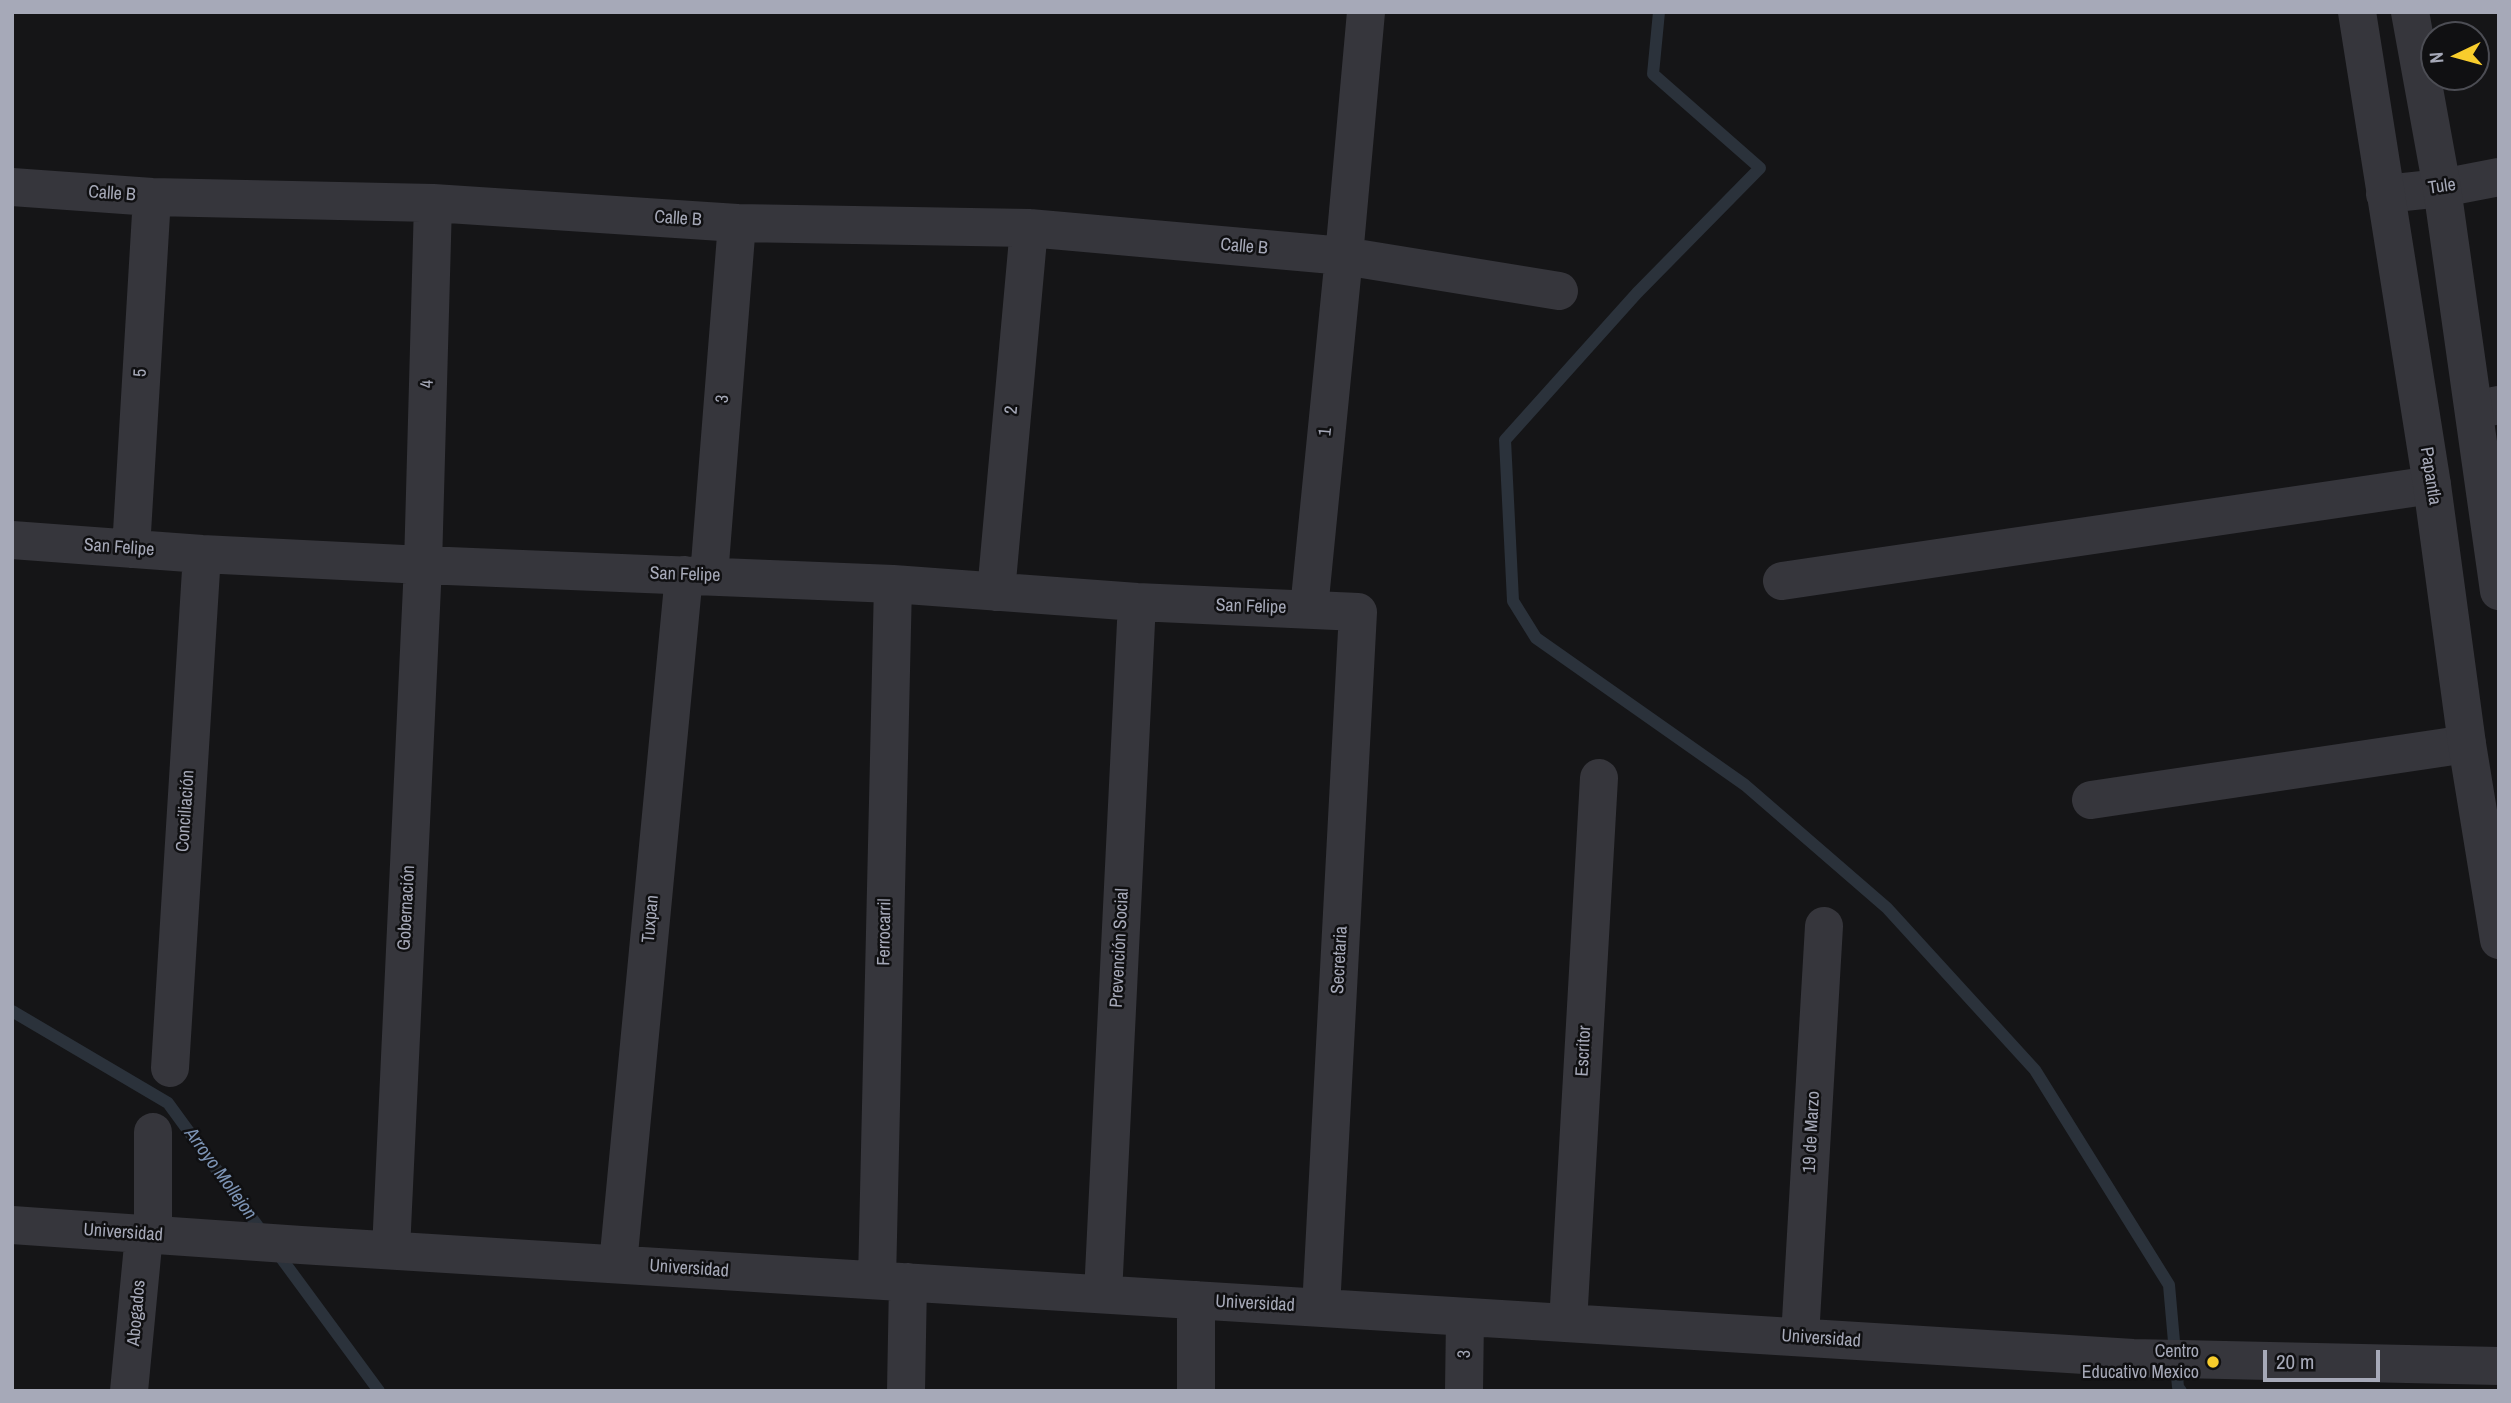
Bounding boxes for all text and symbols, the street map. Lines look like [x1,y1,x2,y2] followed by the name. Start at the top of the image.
[2420,21,2490,91] north arrow
[2423,51,2450,64] text: N
[2427,174,2457,200] street label: Tule
[88,182,136,206] street label: Calle B
[654,207,702,231] street label: Calle B
[1219,234,1269,260] street label: Calle B
[130,368,152,378] street label: 5
[417,380,439,388] street label: 4
[712,394,734,404] street label: 3
[1001,405,1023,415] street label: 2
[1315,427,1337,437] street label: 1
[2415,446,2445,506] street label: Papantla
[83,535,155,561] street label: San Felipe
[649,563,721,587] street label: San Felipe
[1215,595,1287,619] street label: San Felipe
[172,769,200,853] street label: Conciliación
[394,865,420,951] street label: Gobernación
[1106,888,1134,1008] street label: Prevención Social
[638,894,664,944] street label: Tuxpan
[874,898,896,966] street label: Ferrocarril
[1327,925,1353,995] street label: Secretaria
[1572,1025,1596,1077] street label: Escritor
[1799,1090,1825,1174] street label: 19 de Marzo
[179,1124,261,1224] water label: Arroyo Mollejon
[83,1219,163,1247] street label: Universidad
[649,1255,729,1283] street label: Universidad
[123,1279,151,1347] street label: Abogados
[1215,1291,1295,1317] street label: Universidad
[1781,1325,1861,1353] street label: Universidad
[2266,1336,2383,1380] scale bar
[2082,1341,2199,1384] place label: Centro Educativo Mexico
[2276,1347,2314,1376] text: 20 m
[1454,1350,1476,1358] street label: 3
[2205,1354,2221,1370] marker: Centro Educativo Mexico

